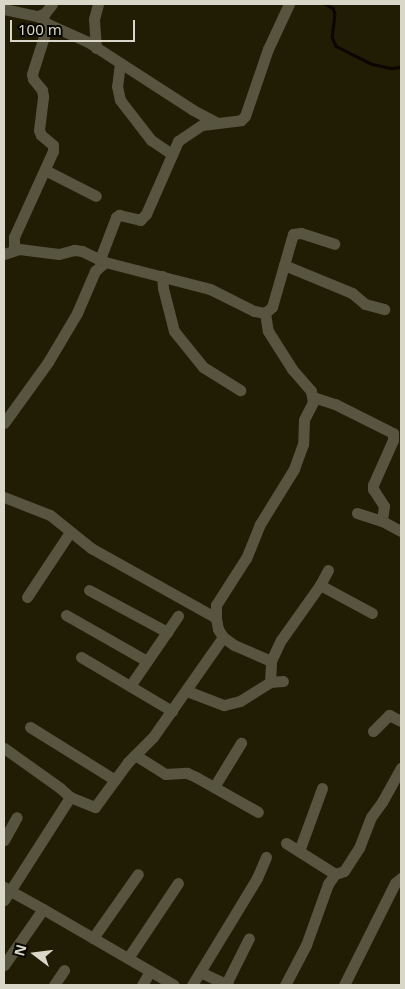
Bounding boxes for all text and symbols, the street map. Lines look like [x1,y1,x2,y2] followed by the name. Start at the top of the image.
[12,10,138,42] scale bar
[18,19,62,39] text: 100 m
[10,929,60,979] north arrow
[9,942,31,958] text: N

